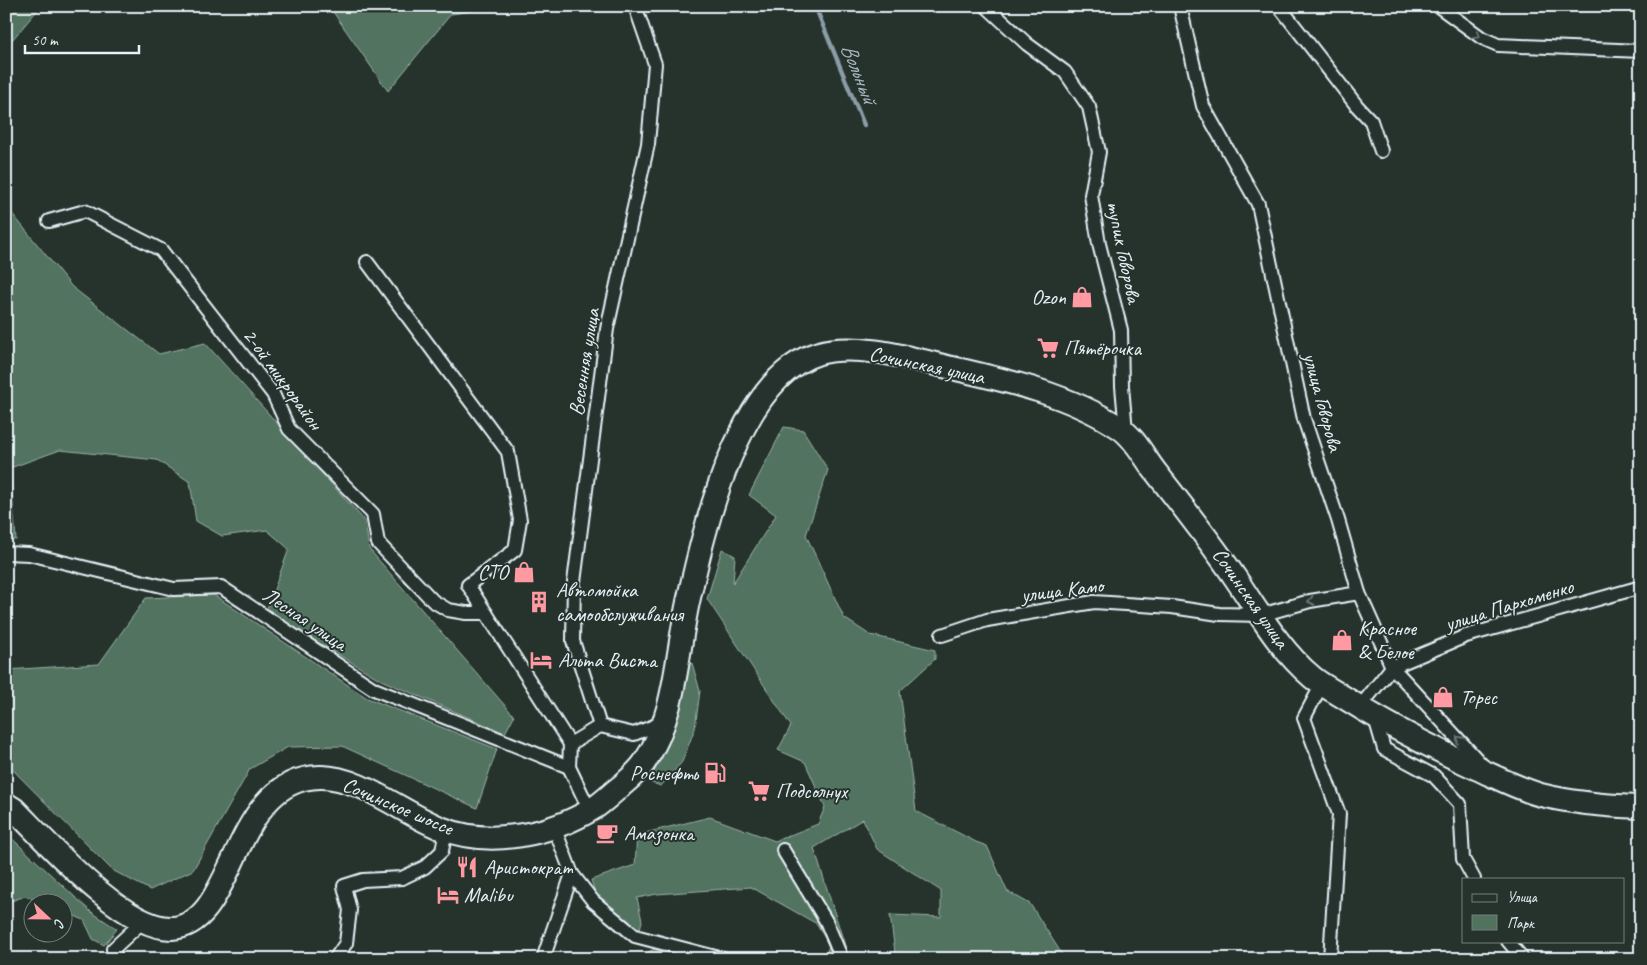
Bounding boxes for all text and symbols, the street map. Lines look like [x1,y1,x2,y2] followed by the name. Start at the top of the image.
[25,22,139,54] scale bar
[1472,28,1481,38] one-way arrow
[32,31,59,50] text: 50 m
[834,39,886,112] water label: Вольный
[1101,199,1148,308] street label: тупик Говорова
[1031,284,1067,310] place label: Ozon
[1069,284,1095,310] shop icon: Ozon
[563,305,606,417] street label: Весенняя улица
[237,323,330,436] street label: 2-ой микрорайон
[1035,335,1061,361] supermarket icon: Пятёрочка
[1064,335,1143,361] place label: Пятёрочка
[867,340,989,390] street label: Сочинская улица
[1297,348,1349,456] street label: улица Говорова
[1207,543,1296,655] street label: Сочинская улица
[478,559,511,585] place label: СТО
[511,559,537,585] shop icon: СТО
[1017,572,1107,608] street label: улица Камо
[1440,573,1578,637] street label: улица Пархоменко
[556,577,685,627] place label: Автомойка самообслуживания
[258,581,354,658] street label: Лесная улица
[526,589,552,615] building icon: Автомойка самообслуживания
[1307,595,1316,606] one-way arrow
[1358,615,1417,665] place label: Красное & Белое
[1329,627,1355,653] shop icon: Красное & Белое
[528,647,554,673] hotel icon: Альта Виста
[558,647,659,673] place label: Альта Виста
[1430,684,1456,710] shop icon: Торес
[1460,684,1498,710] place label: Торес
[1456,736,1465,745] one-way arrow
[630,760,699,786] place label: Роснефть
[702,760,728,786] fuel station icon: Роснефть
[339,771,458,841] street label: Сочинское шоссе
[746,778,772,804] supermarket icon: Подсолнух
[776,778,849,804] place label: Подсолнух
[594,820,620,846] cafe icon: Амазонка
[624,820,696,846] place label: Амазонка
[454,854,480,880] restaurant icon: Аристократ
[484,854,574,880] place label: Аристократ
[1462,878,1624,942] legend
[435,882,461,908] hotel icon: Malibu
[464,882,514,908] place label: Malibu
[1507,888,1538,907] text: Улица
[22,892,72,942] north arrow
[1507,914,1535,933] text: Парк
[50,916,69,931] text: С

